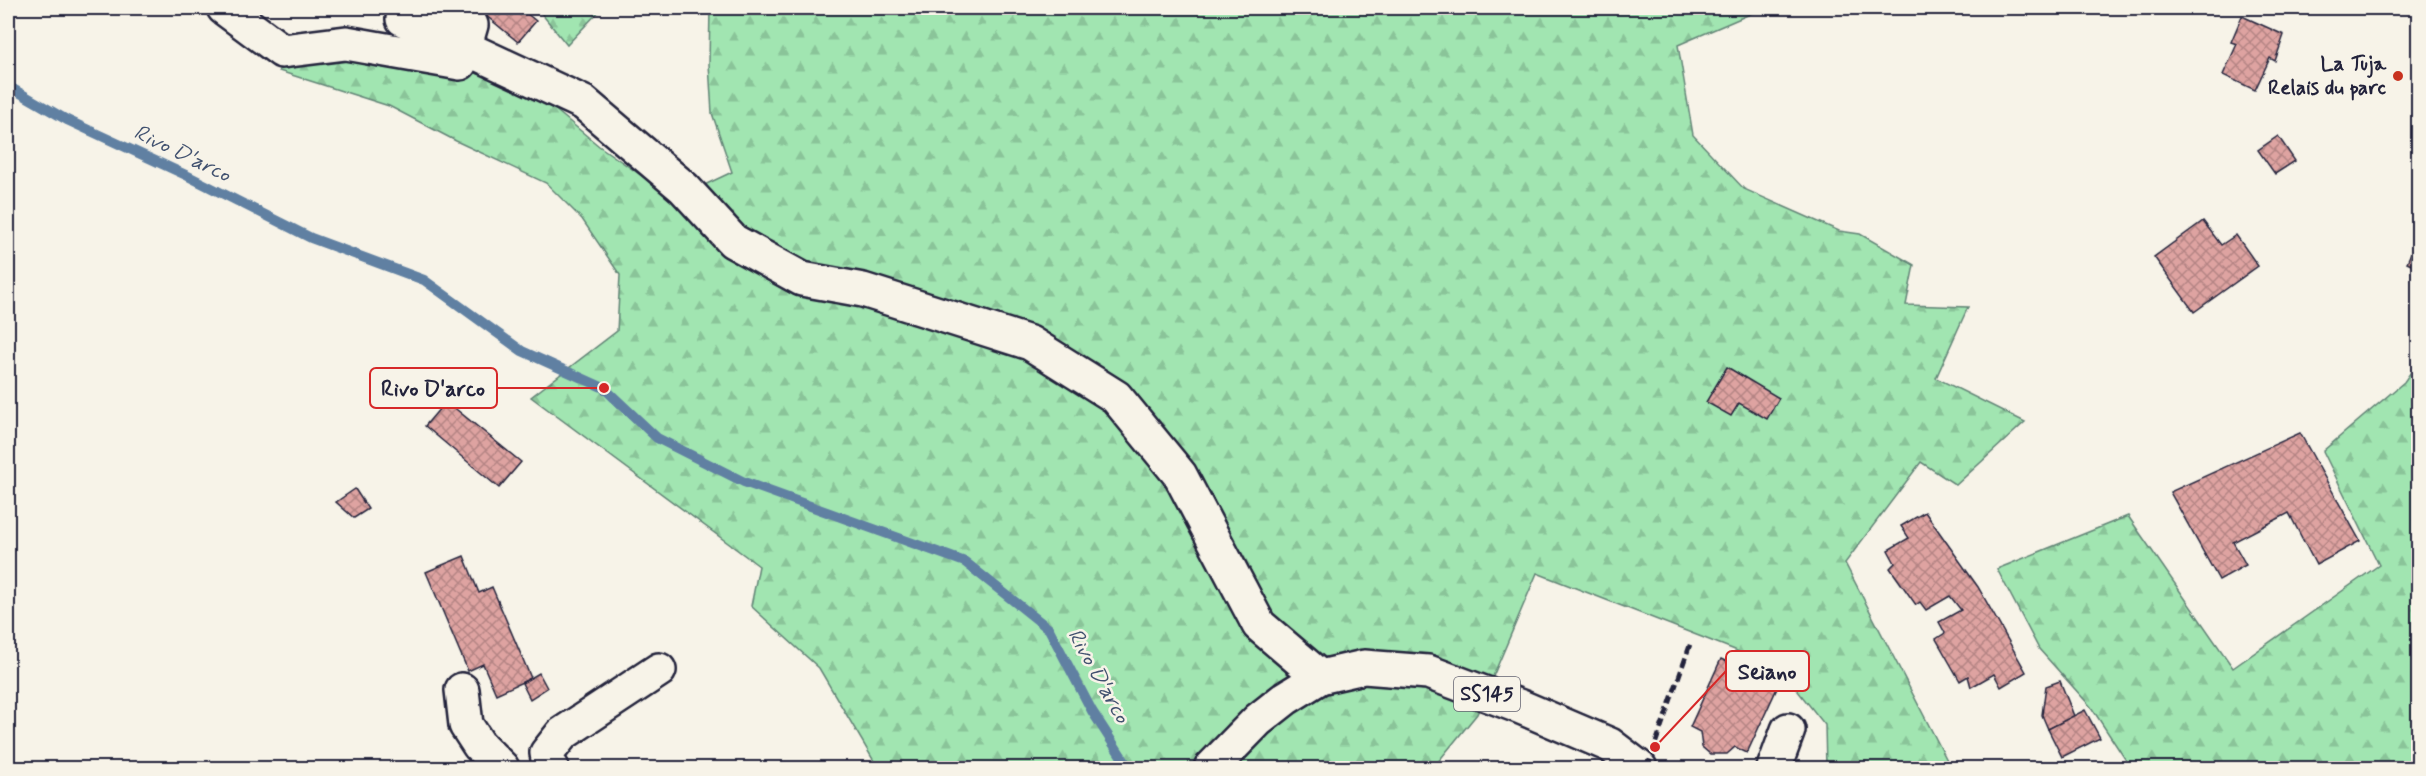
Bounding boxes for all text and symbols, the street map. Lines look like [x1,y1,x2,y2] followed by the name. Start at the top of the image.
[2268,50,2387,102] place label: La Tuja Relais du parc
[2391,69,2405,83] marker: La Tuja Relais du parc
[129,119,236,190] water label: Rivo D'arco
[370,368,497,408] callout: Rivo D'arco
[381,376,485,404] text: Rivo D'arco
[1061,624,1136,729] water label: Rivo D'arco
[1726,651,1809,691] callout: Seiano
[1738,659,1796,687] text: Seiano
[1454,677,1520,711] road number: SS145

